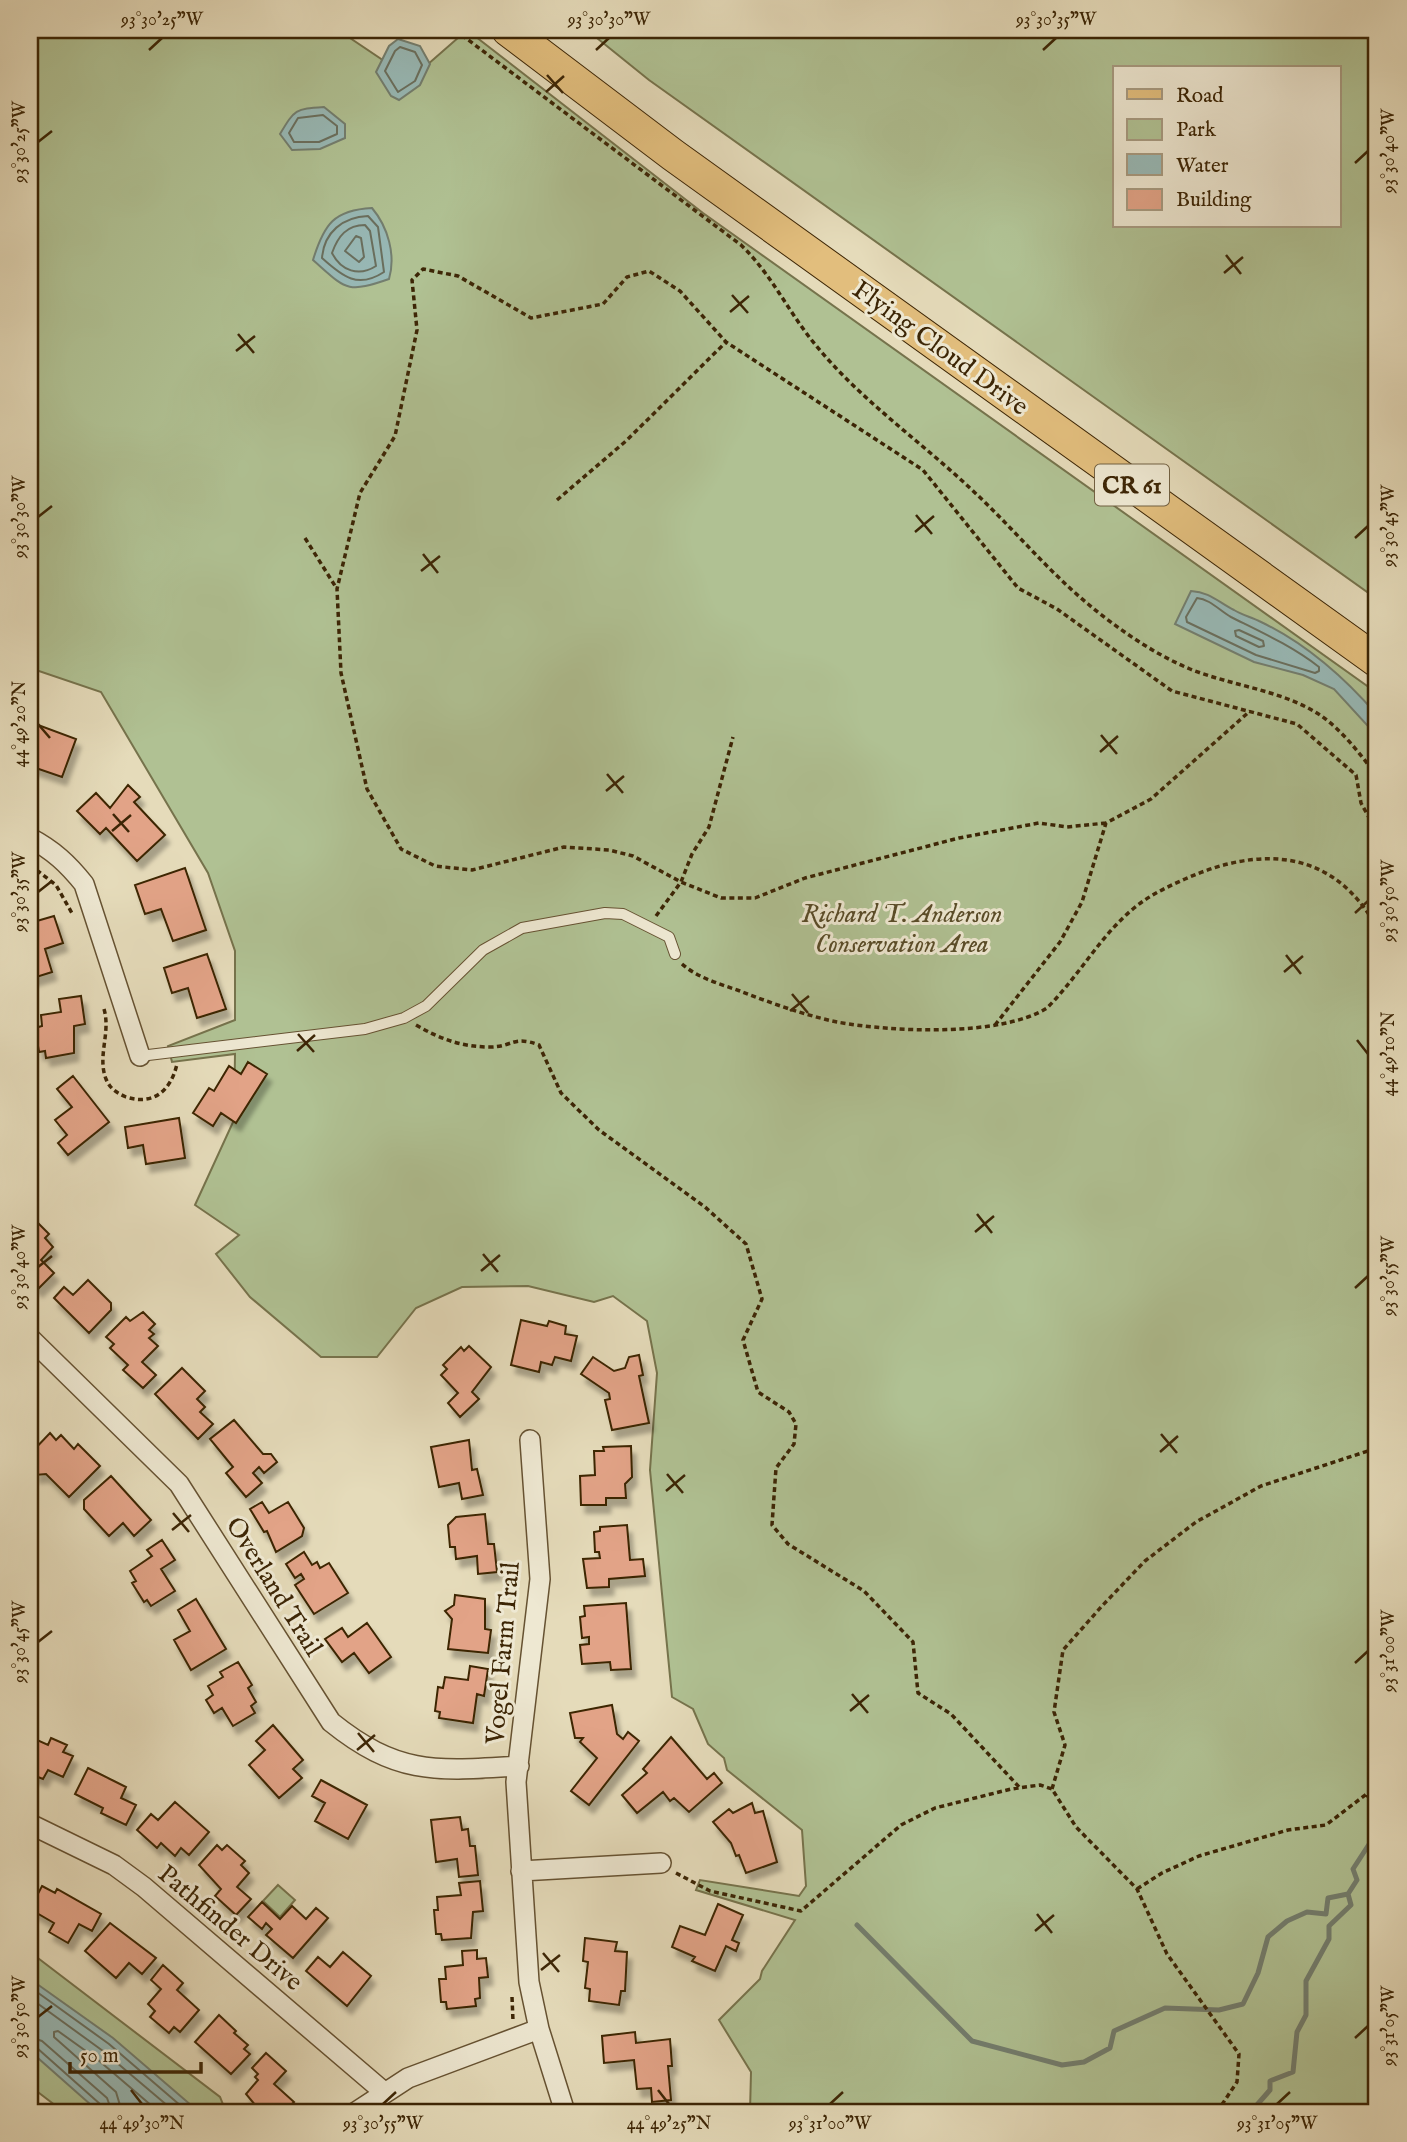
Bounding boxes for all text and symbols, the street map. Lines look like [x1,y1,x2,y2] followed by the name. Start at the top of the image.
[120,9,204,32] text: 93°30'25"W
[567,9,651,32] text: 93°30'30"W
[1015,9,1097,32] text: 93°30'35"W
[1113,66,1340,228] legend
[1176,83,1224,110] text: Road
[9,100,32,184] text: 93°30'25"W
[1378,108,1401,194] text: 93°30'40"W
[1176,117,1217,144] text: Park
[1176,153,1229,180] text: Water
[1176,187,1252,214] text: Building
[846,273,1035,423] street label: Flying Cloud Drive
[1095,464,1169,506] road number: CR 61
[9,475,32,559] text: 93°30'30"W
[1378,484,1401,568] text: 93°30'45"W
[9,680,32,767] text: 44°49'20"N
[9,851,32,933] text: 93°30'35"W
[1378,859,1401,943] text: 93°30'50"W
[802,898,1002,961] park label: Richard T. Anderson Conservation Area
[1378,1011,1401,1096] text: 44°49'10"N
[9,1224,32,1310] text: 93°30'40"W
[1378,1235,1401,1317] text: 93°30'55"W
[218,1511,330,1663] street label: Overland Trail
[479,1560,528,1747] street label: Vogel Farm Trail
[9,1600,32,1684] text: 93°30'45"W
[1378,1609,1401,1693] text: 93°31'00"W
[151,1858,309,1999] street label: Pathfinder Drive
[9,1975,32,2059] text: 93°30'50"W
[1378,1985,1401,2067] text: 93°31'05"W
[70,2030,201,2074] scale bar
[80,2043,119,2070] text: 50 m
[99,2113,185,2136] text: 44°49'30"N
[342,2113,424,2136] text: 93°30'55"W
[627,2113,712,2136] text: 44°49'25"N
[788,2113,872,2136] text: 93°31'00"W
[1236,2113,1318,2136] text: 93°31'05"W

